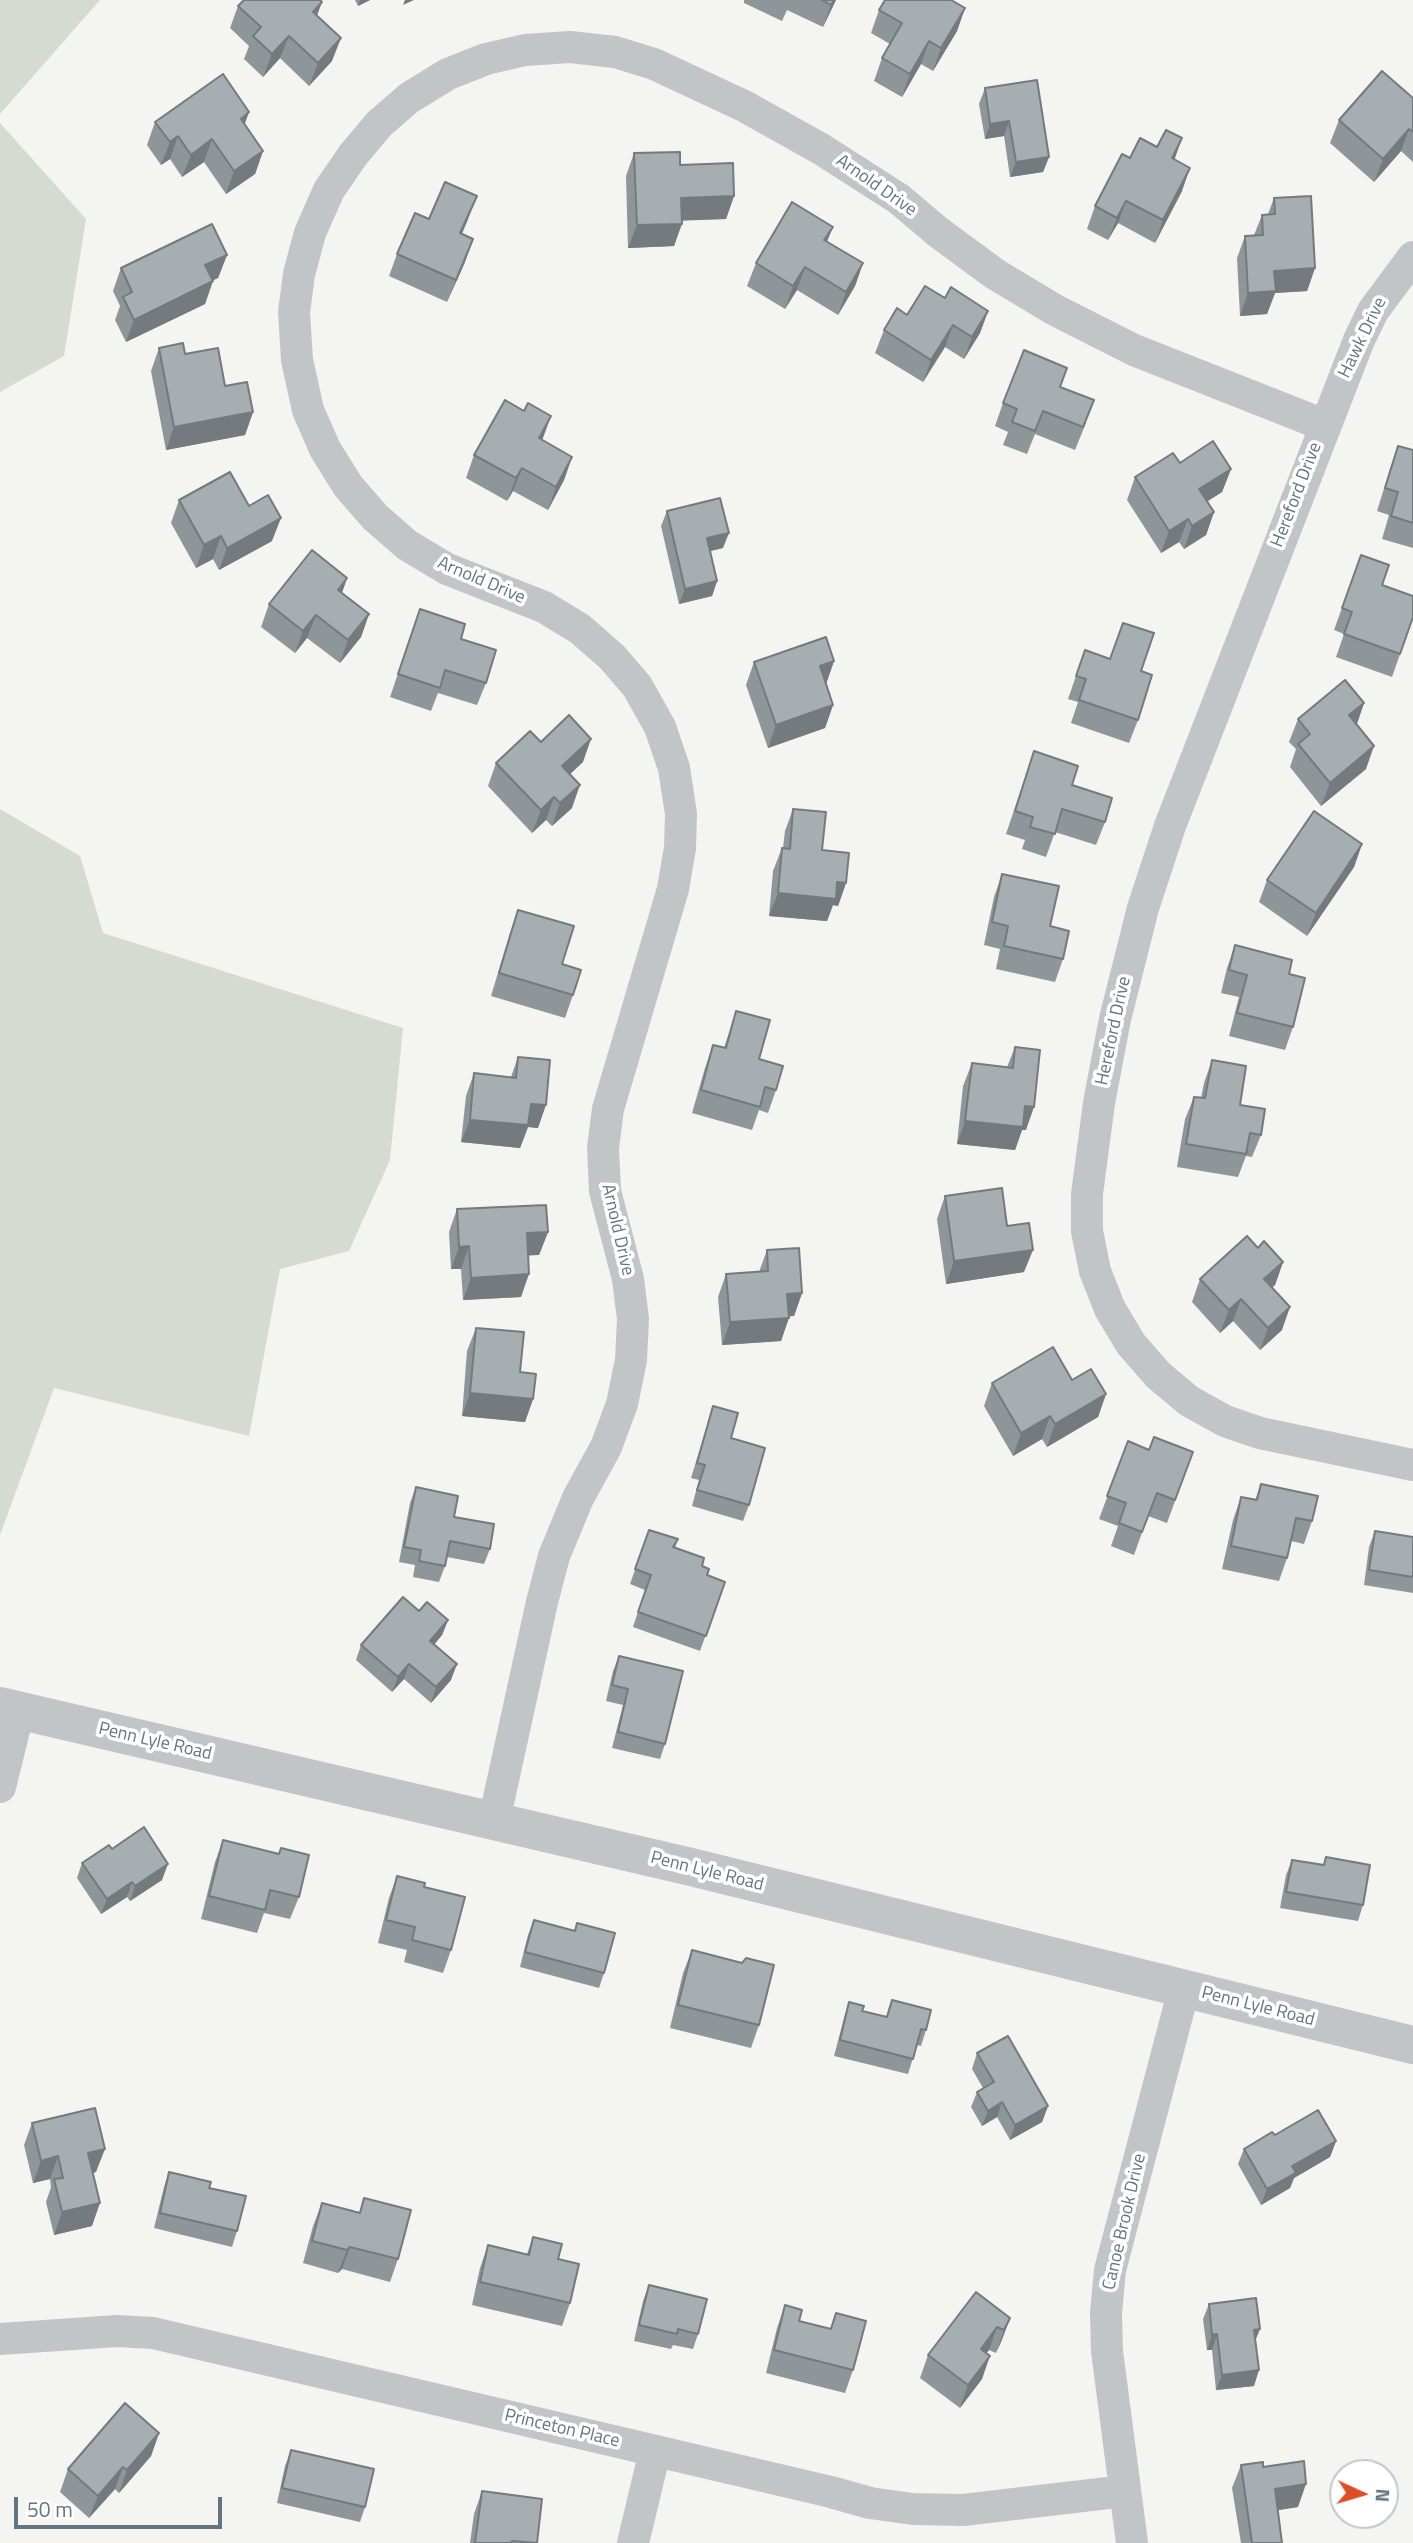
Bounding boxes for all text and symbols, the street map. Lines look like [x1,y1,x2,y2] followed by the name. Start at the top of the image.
[832,150,920,222] street label: Arnold Drive
[1334,294,1392,382] street label: Hawk Drive
[1267,440,1327,550] street label: Hereford Drive
[434,553,528,609] street label: Arnold Drive
[1092,975,1136,1087] street label: Hereford Drive
[596,1182,638,1278] street label: Arnold Drive
[96,1718,214,1766] street label: Penn Lyle Road
[648,1848,766,1896] street label: Penn Lyle Road
[1199,1983,1317,2031] street label: Penn Lyle Road
[1099,2152,1151,2292] street label: Canoe Brook Drive
[502,2405,622,2453] street label: Princeton Place
[1329,2459,1399,2529] north arrow
[18,2484,226,2528] scale bar
[1369,2488,1398,2503] text: N
[27,2493,73,2525] text: 50 m

